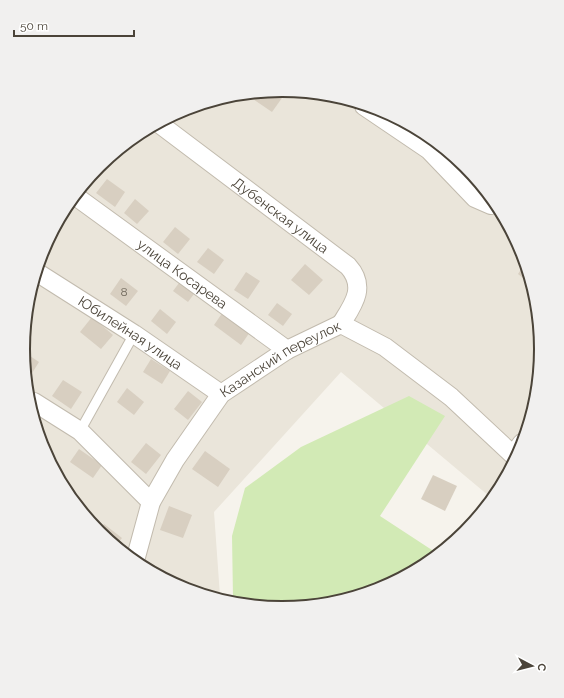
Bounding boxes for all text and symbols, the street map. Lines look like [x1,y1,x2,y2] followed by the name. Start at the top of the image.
[14,12,134,38] scale bar
[20,19,48,33] text: 50 m
[230,174,332,257] street label: Дубенская улица
[134,236,230,312] street label: улица Косарева
[120,285,128,299] house number: 8
[75,293,185,373] street label: Юбилейная улица
[217,317,343,401] street label: Казанский переулок
[512,646,552,686] north arrow
[534,663,548,672] text: С

